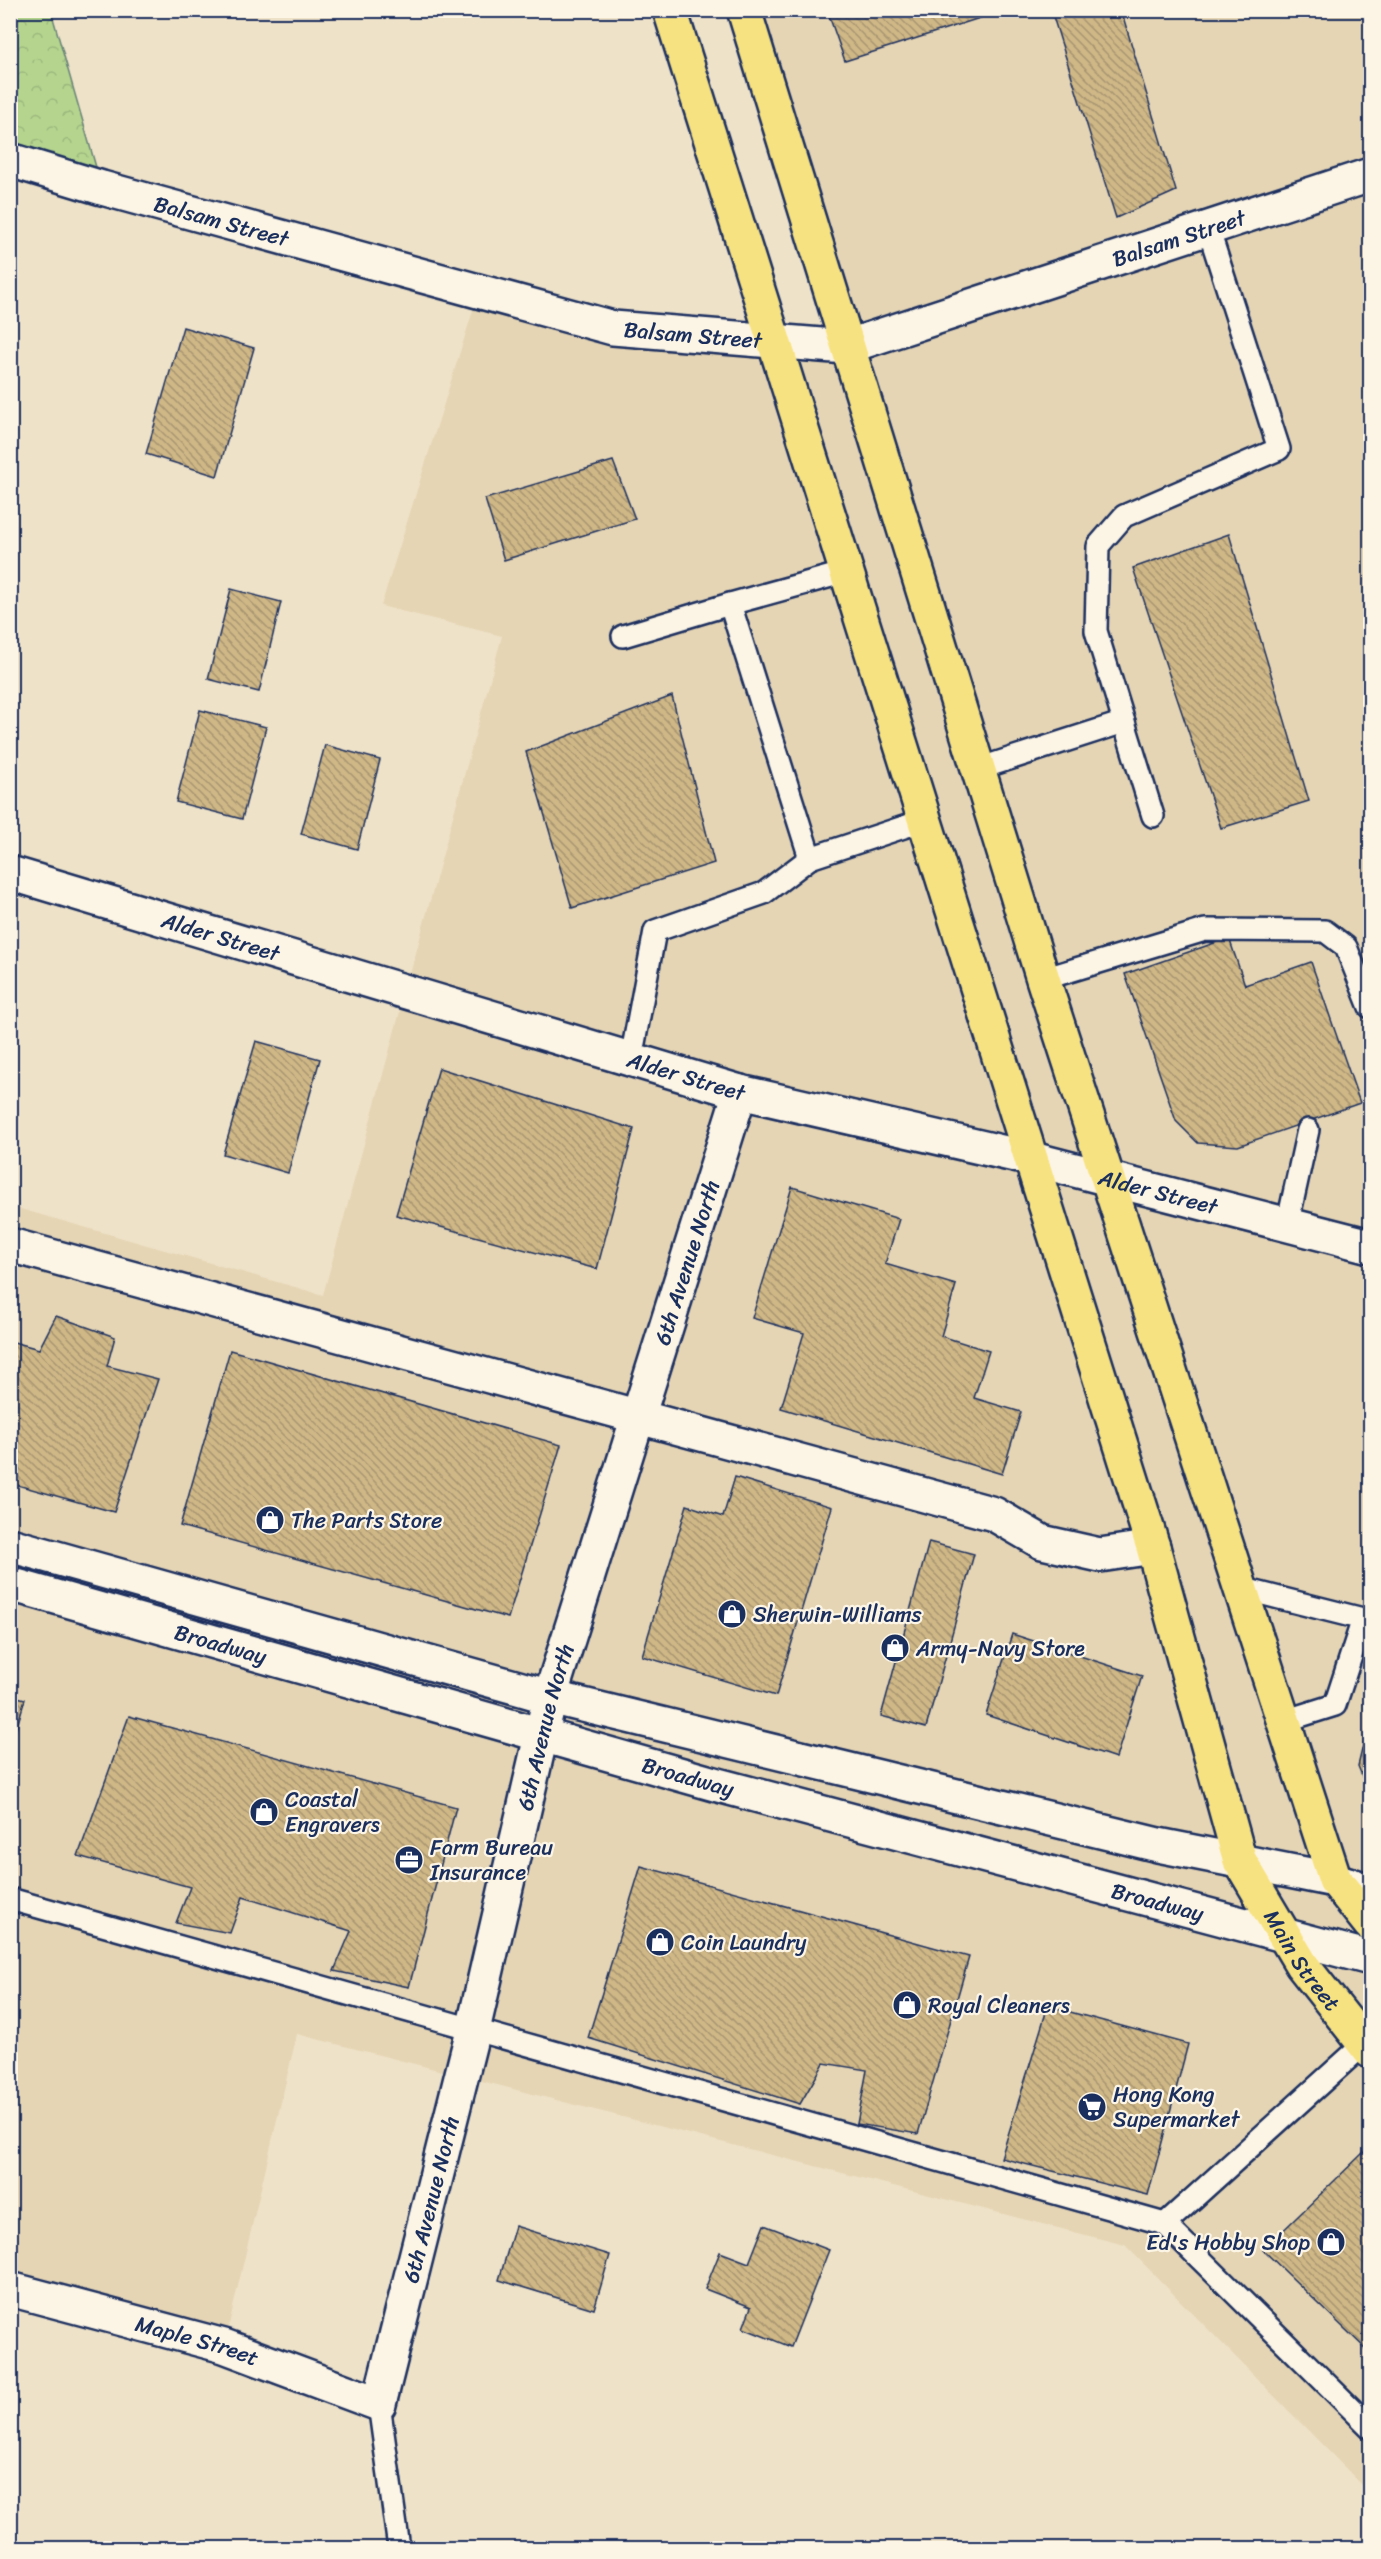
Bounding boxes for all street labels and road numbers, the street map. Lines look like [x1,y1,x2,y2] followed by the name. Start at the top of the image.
[150,184,294,258] street label: Balsam Street
[1107,197,1252,278] street label: Balsam Street
[622,309,764,360] street label: Balsam Street
[156,900,286,973] street label: Alder Street
[621,1039,750,1112] street label: Alder Street
[1093,1157,1223,1226] street label: Alder Street
[642,1175,731,1350] street label: 6th Avenue North
[170,1612,272,1676] street label: Broadway
[505,1638,585,1814] street label: 6th Avenue North
[637,1745,739,1808] street label: Broadway
[1107,1871,1209,1933] street label: Broadway
[1253,1901,1351,2020] street label: Main Street
[391,2112,470,2287] street label: 6th Avenue North
[131,2304,265,2377] street label: Maple Street

